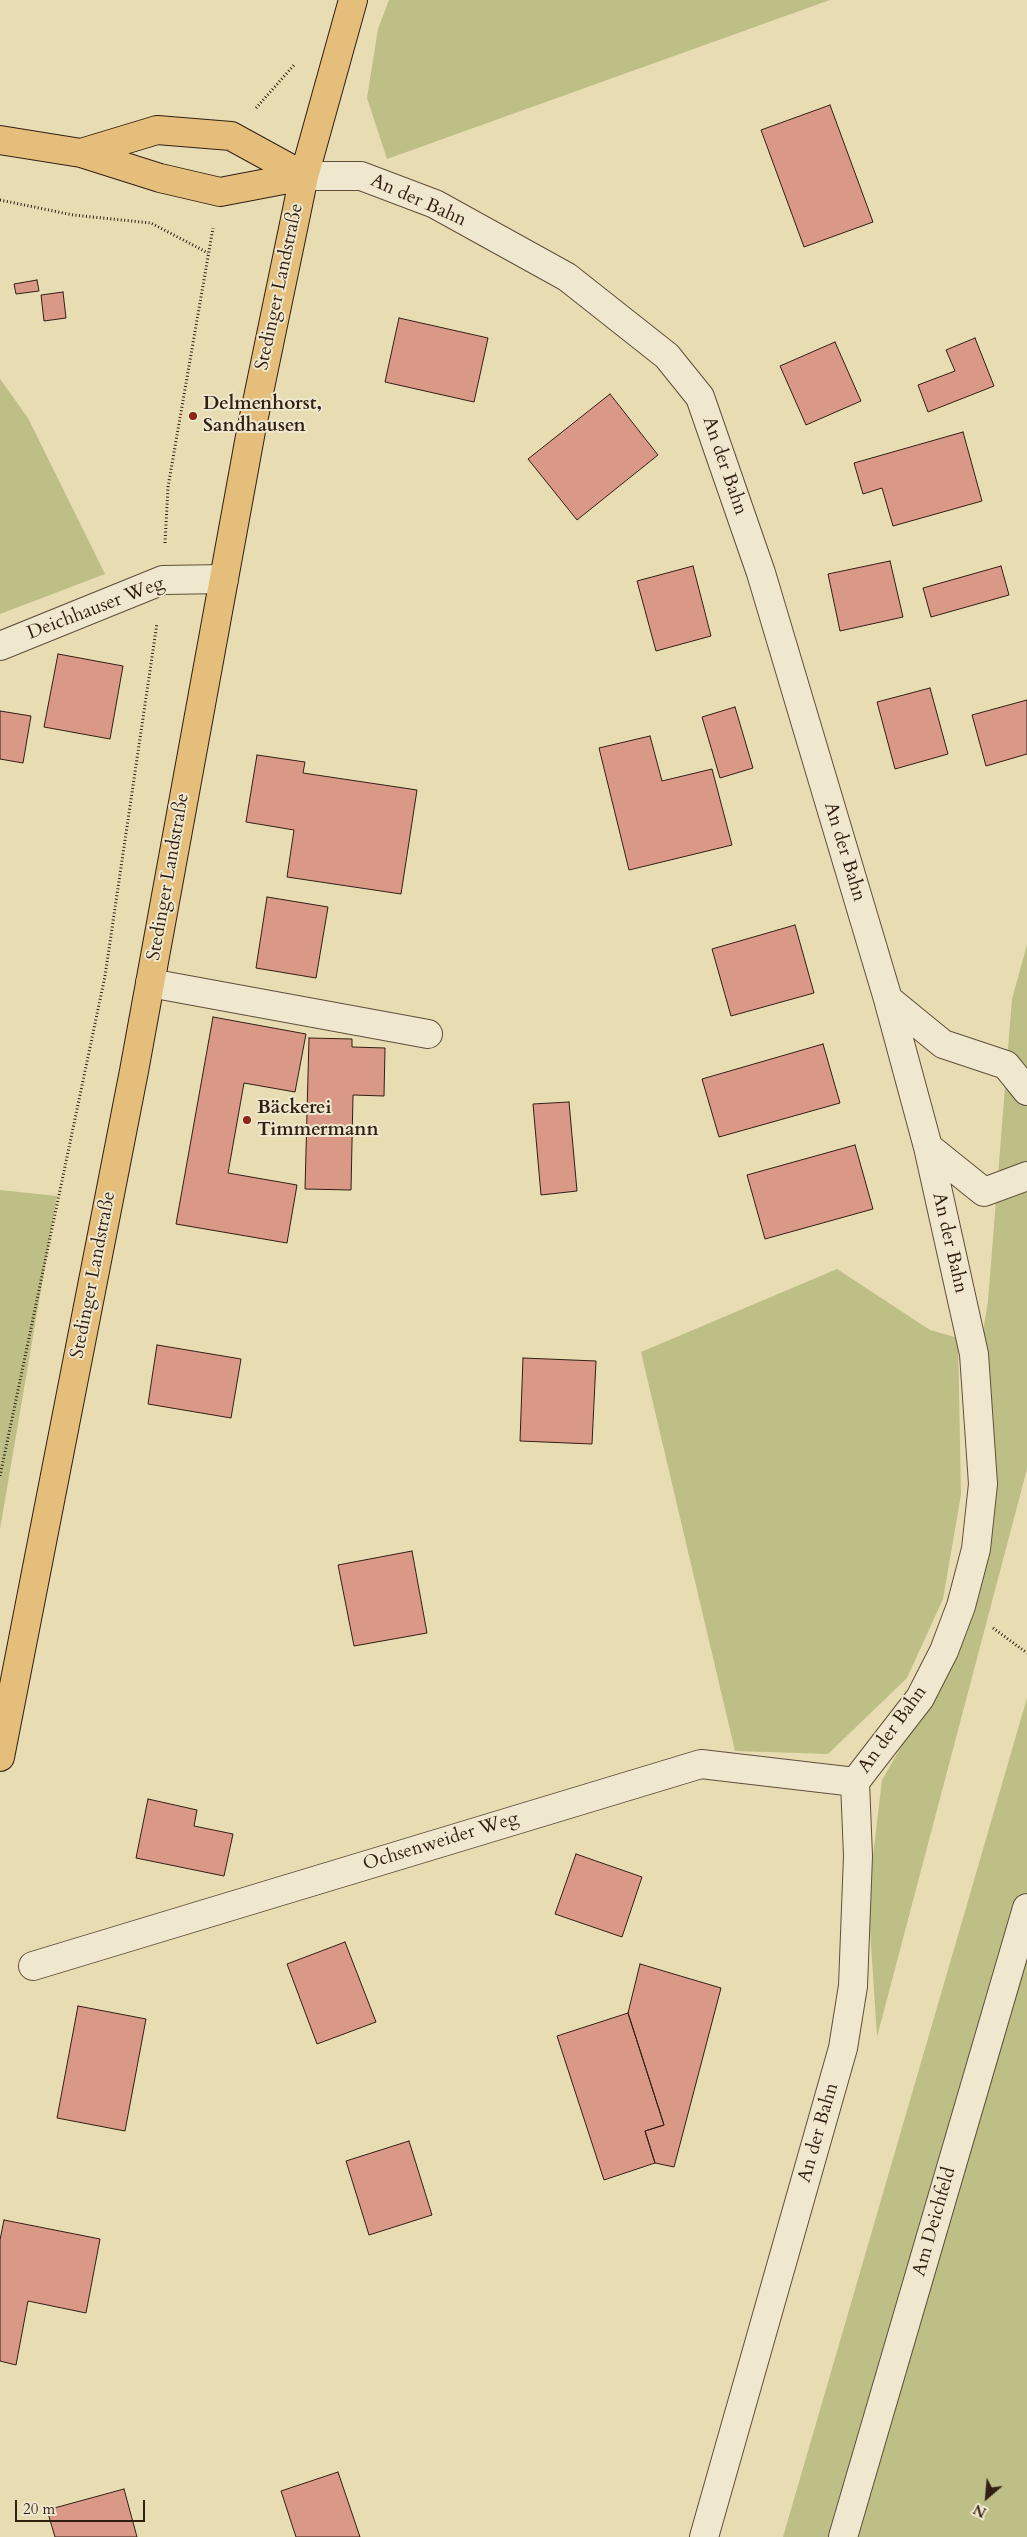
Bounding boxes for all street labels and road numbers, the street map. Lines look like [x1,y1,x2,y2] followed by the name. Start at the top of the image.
[367,170,469,232] street label: An der Bahn
[251,202,309,372] street label: Stedinger Landstraße
[697,414,751,518] street label: An der Bahn
[24,572,168,646] street label: Deichhauser Weg
[143,791,195,963] street label: Stedinger Landstraße
[818,800,870,904] street label: An der Bahn
[67,1189,121,1361] street label: Stedinger Landstraße
[926,1190,972,1296] street label: An der Bahn
[854,1682,932,1778] street label: An der Bahn
[360,1807,522,1877] street label: Ochsenweider Weg
[794,2081,844,2185] street label: An der Bahn
[909,2165,961,2279] street label: Am Deichfeld

